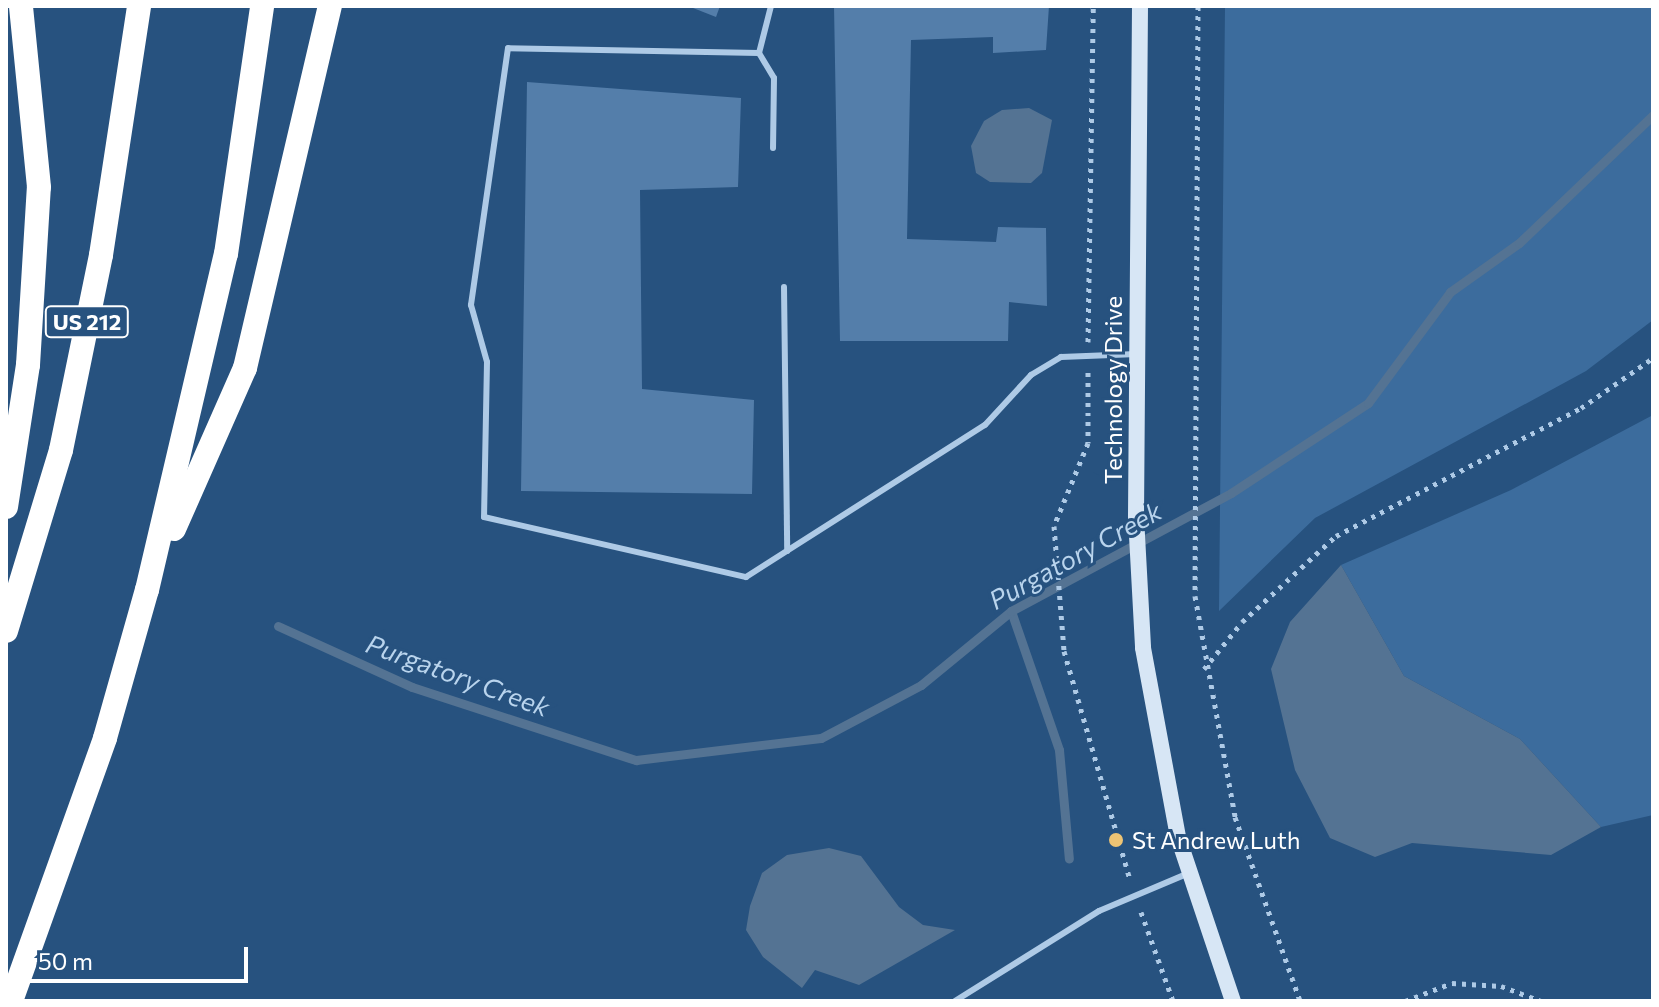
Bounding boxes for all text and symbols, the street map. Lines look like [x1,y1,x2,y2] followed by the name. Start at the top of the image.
[1099,296,1127,484] street label: Technology Drive
[43,304,131,340] road number: US 212
[983,495,1167,615] water label: Purgatory Creek
[362,627,554,723] water label: Purgatory Creek
[1132,826,1301,854] place label: St Andrew Luth
[1107,831,1125,849] marker: St Andrew Luth
[28,931,252,981] scale bar
[38,946,93,975] text: 50 m

